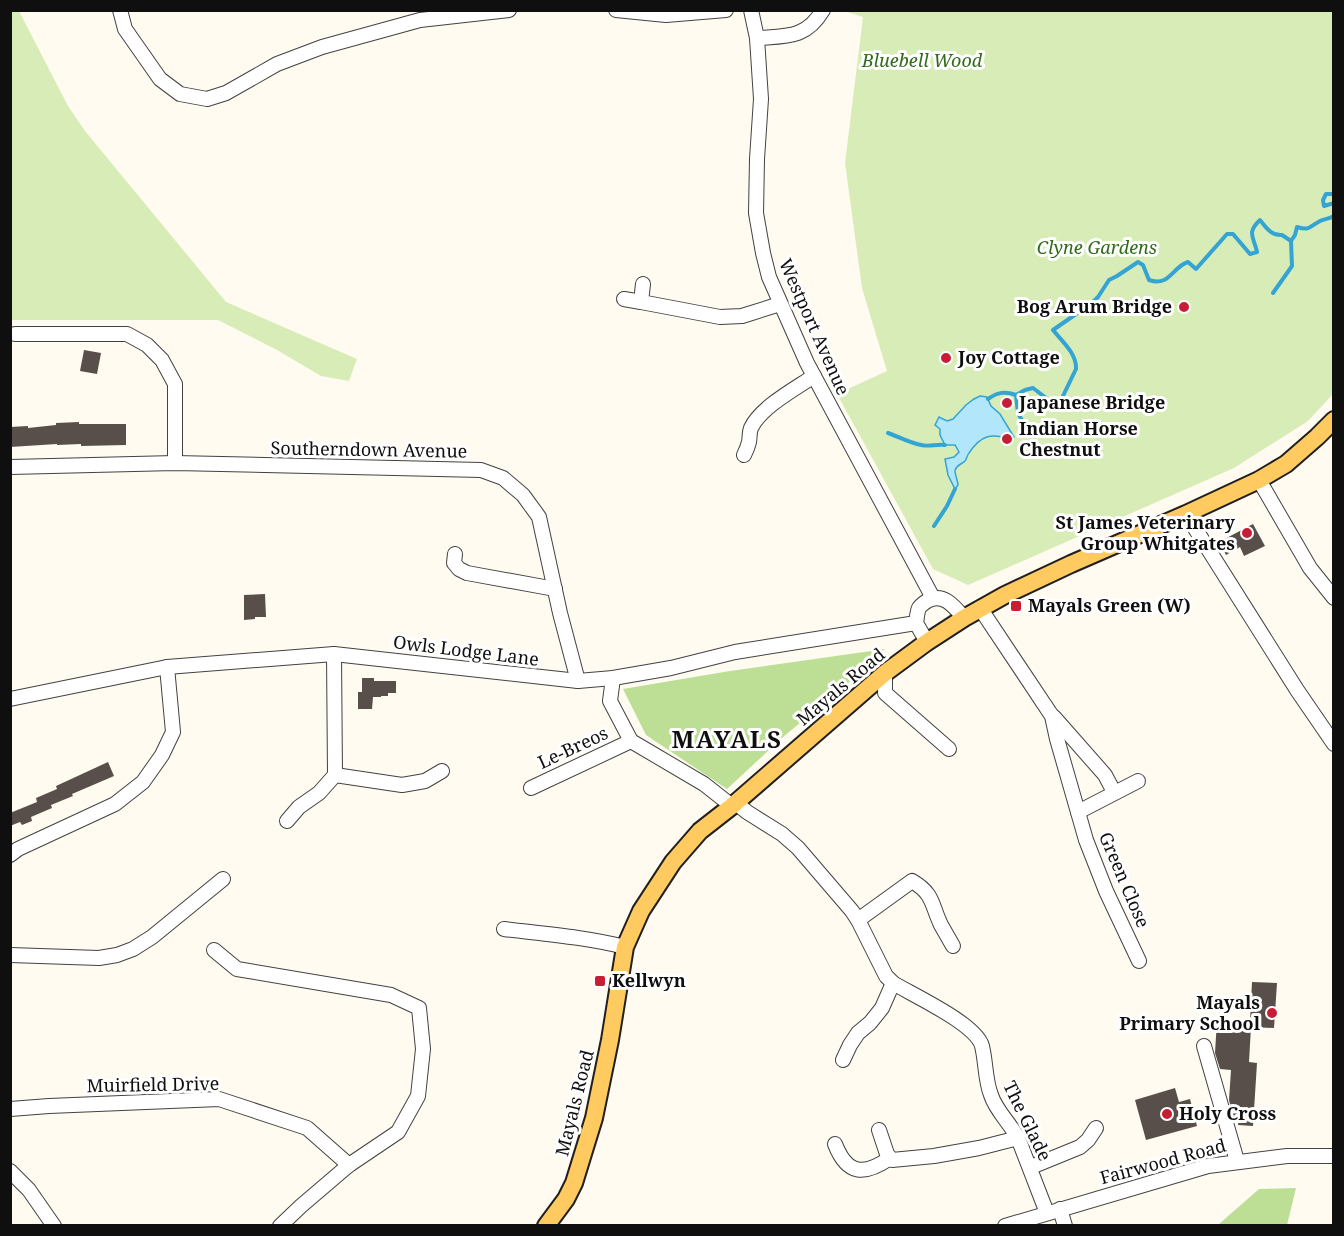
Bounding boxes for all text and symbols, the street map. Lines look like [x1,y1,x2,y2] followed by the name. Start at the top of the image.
[861,48,983,72] park label: Bluebell Wood
[1037,235,1157,259] park label: Clyne Gardens
[774,255,856,399] street label: Westport Avenue
[1017,294,1172,318] place label: Bog Arum Bridge
[1177,300,1191,314] marker: Bog Arum Bridge
[957,345,1060,369] place label: Joy Cottage
[939,351,953,365] marker: Joy Cottage
[1018,390,1165,414] place label: Japanese Bridge
[1000,396,1014,410] marker: Japanese Bridge
[1019,416,1138,461] place label: Indian Horse Chestnut
[1000,432,1014,446] marker: Indian Horse Chestnut
[270,435,468,463] street label: Southerndown Avenue
[1056,510,1236,555] place label: St James Veterinary Group Whitgates
[1240,526,1254,540] marker: St James Veterinary Group Whitgates
[1028,593,1191,617] place label: Mayals Green (W)
[1009,599,1023,613] marker: Mayals Green (W)
[392,629,540,671] street label: Owls Lodge Lane
[791,642,890,730] street label: Mayals Road
[534,720,612,774] street label: Le-Breos
[672,722,782,755] district label: MAYALS
[1094,828,1156,931] street label: Green Close
[612,968,686,992] place label: Kellwyn
[593,974,607,988] marker: Kellwyn
[1119,990,1261,1035] place label: Mayals Primary School
[1265,1006,1279,1020] marker: Mayals Primary School
[549,1047,599,1158] street label: Mayals Road
[86,1071,220,1097] street label: Muirfield Drive
[998,1077,1058,1164] street label: The Glade
[1179,1101,1276,1125] place label: Holy Cross
[1160,1107,1174,1121] marker: Holy Cross
[1097,1133,1228,1189] street label: Fairwood Road

